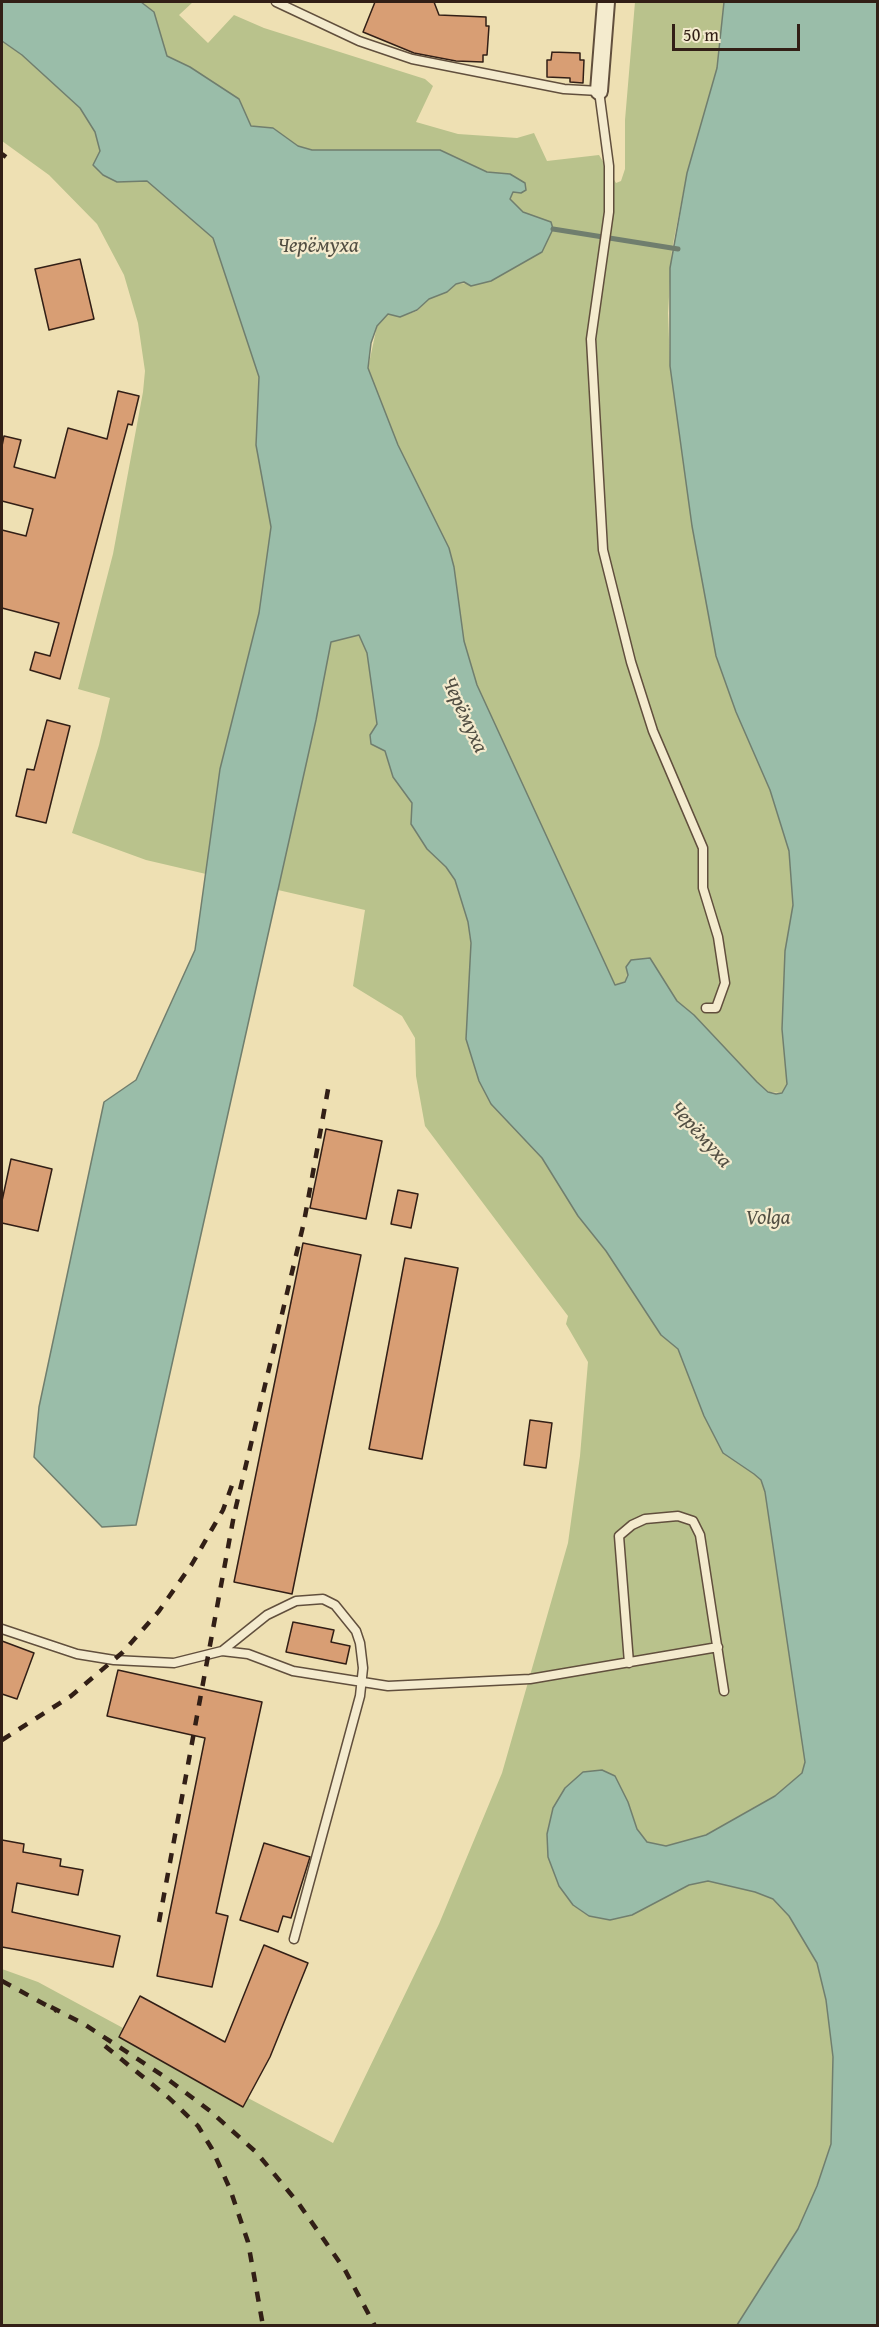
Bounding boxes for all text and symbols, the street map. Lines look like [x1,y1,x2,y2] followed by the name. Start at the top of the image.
[675,12,802,50] scale bar
[683,21,719,48] text: 50 m
[277,234,359,260] water label: Черёмуха
[435,673,493,757] water label: Черёмуха
[664,1096,736,1174] water label: Черёмуха
[746,1206,790,1232] water label: Volga

